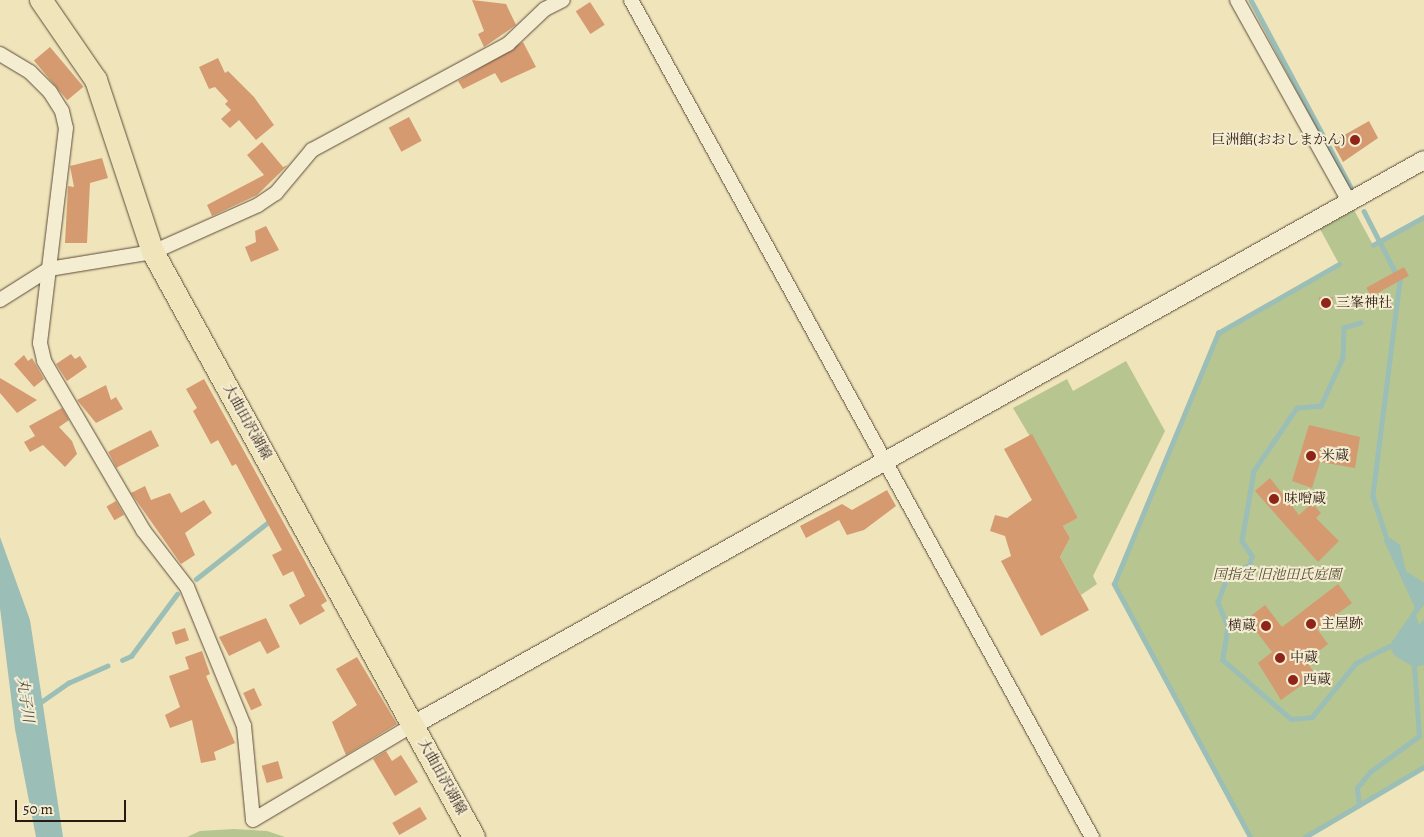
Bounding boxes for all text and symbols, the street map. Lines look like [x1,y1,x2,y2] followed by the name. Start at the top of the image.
[1211,132,1345,148] place label: 巨洲館(おおしまかん)
[1349,134,1361,146] marker: 巨洲館(おおしまかん)
[1336,295,1392,311] place label: 三峯神社
[1320,297,1332,309] marker: 三峯神社
[219,381,275,463] street label: 大曲田沢湖線
[1321,448,1349,464] place label: 米蔵
[1305,450,1317,462] marker: 米蔵
[1284,491,1326,507] place label: 味噌蔵
[1268,493,1280,505] marker: 味噌蔵
[1213,567,1341,583] park label: 国指定 旧池田氏庭園
[1321,616,1363,632] place label: 主屋跡
[1228,618,1256,634] place label: 横蔵
[1305,618,1317,630] marker: 主屋跡
[1260,620,1272,632] marker: 横蔵
[1290,650,1318,666] place label: 中蔵
[1274,652,1286,664] marker: 中蔵
[1303,672,1331,688] place label: 西蔵
[1287,674,1299,686] marker: 西蔵
[13,676,37,724] water label: 丸子川
[414,736,470,818] street label: 大曲田沢湖線
[18,790,129,822] scale bar
[23,799,53,819] text: 50 m

